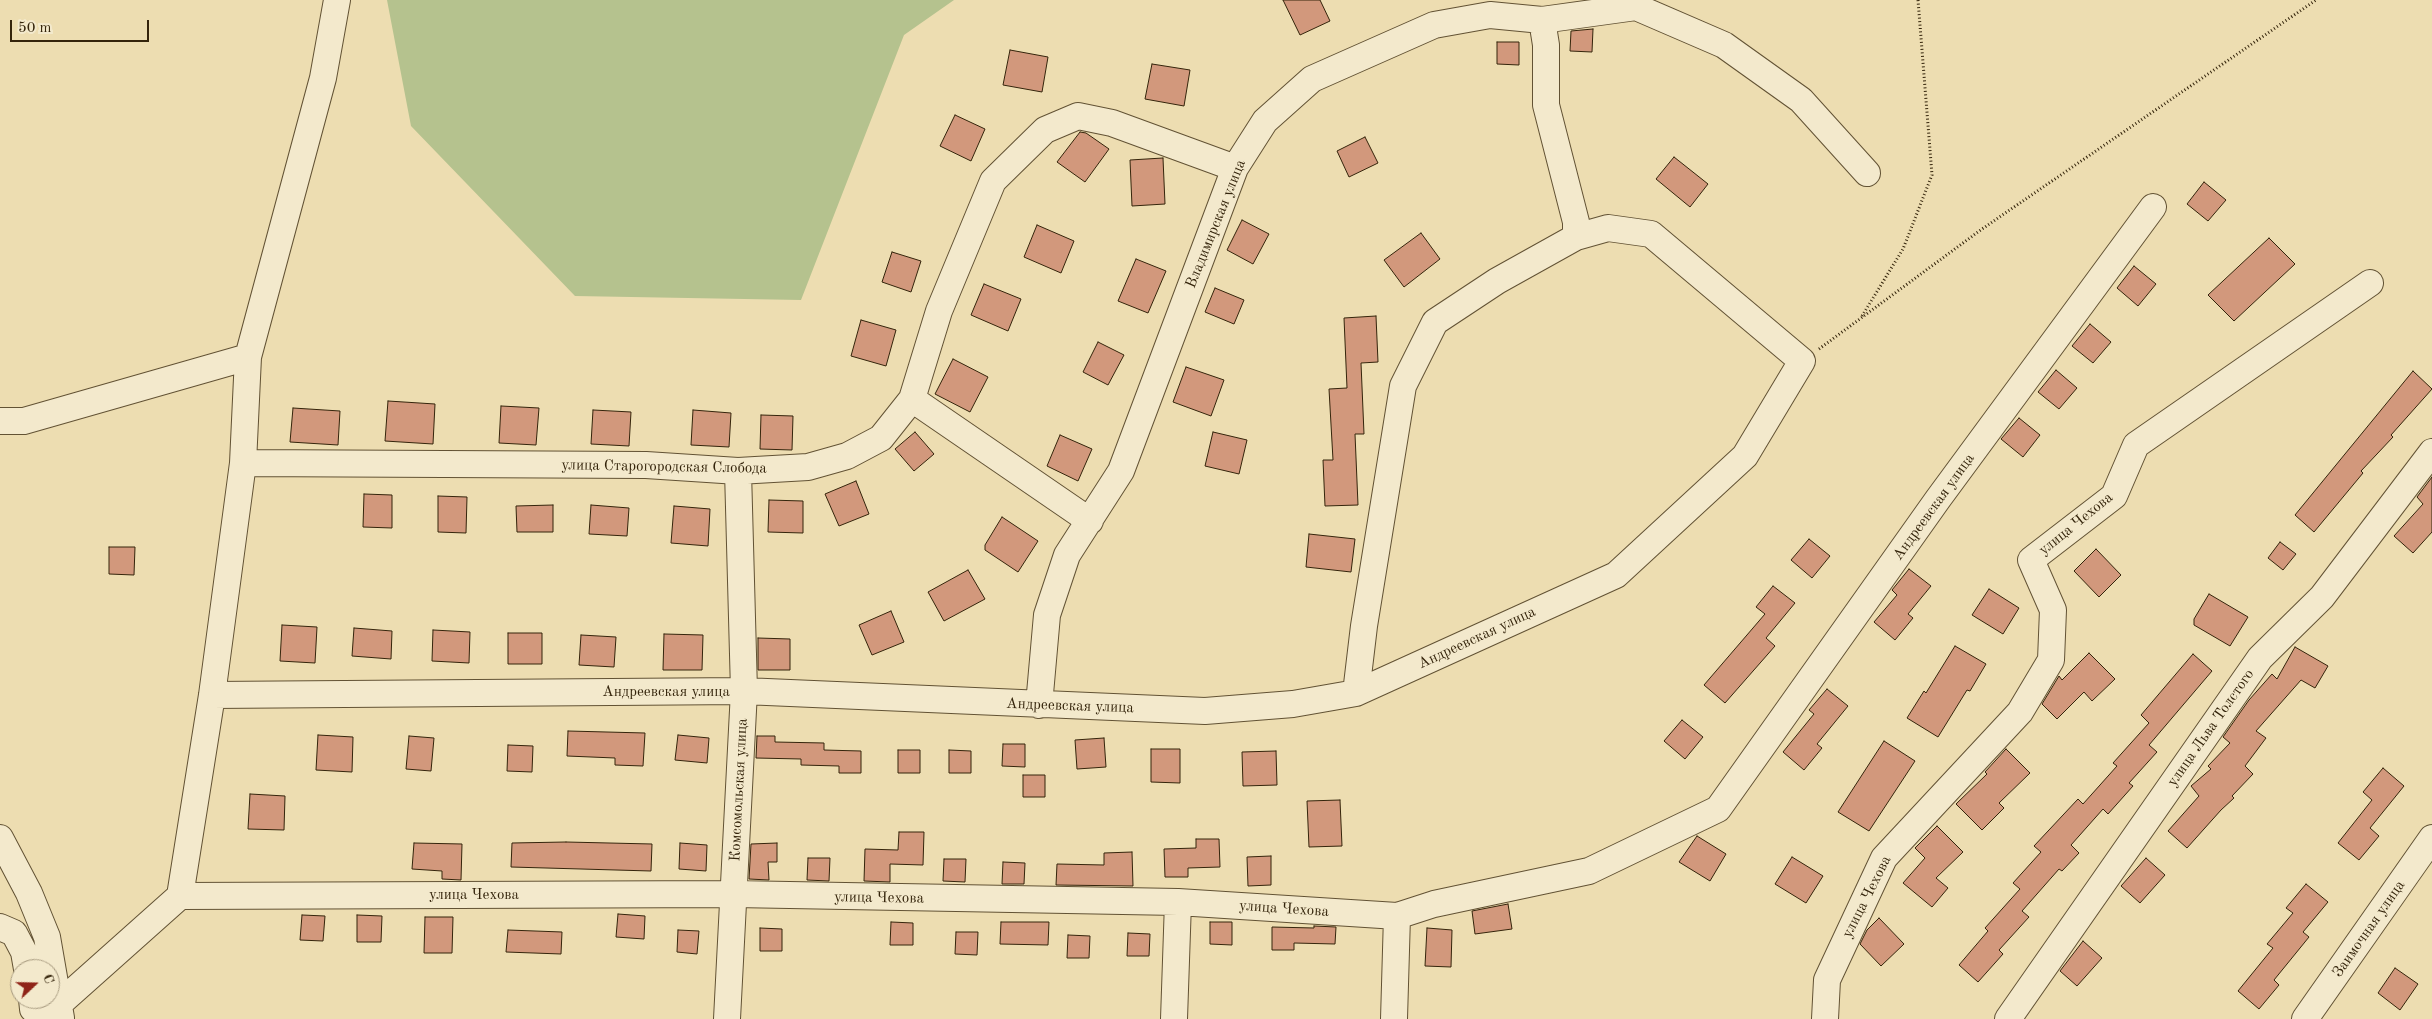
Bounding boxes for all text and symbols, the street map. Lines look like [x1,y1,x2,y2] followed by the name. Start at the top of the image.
[12,10,151,42] scale bar
[18,21,52,36] text: 50 m
[1182,157,1250,291] street label: Владимирская улица
[1889,450,1979,564] street label: Андреевская улица
[561,456,767,478] street label: улица Старогородская Слобода
[2035,489,2117,559] street label: улица Чехова
[1415,603,1539,673] street label: Андреевская улица
[2164,666,2258,790] street label: улица Льва Толстого
[602,683,730,701] street label: Андреевская улица
[1006,695,1134,717] street label: Андреевская улица
[726,718,752,862] street label: Комсомольская улица
[1839,853,1895,941] street label: улица Чехова
[2329,877,2409,981] street label: Заимочная улица
[429,886,519,904] street label: улица Чехова
[834,888,924,908] street label: улица Чехова
[1239,897,1329,921] street label: улица Чехова
[10,959,60,1009] north arrow
[40,972,56,986] text: С

